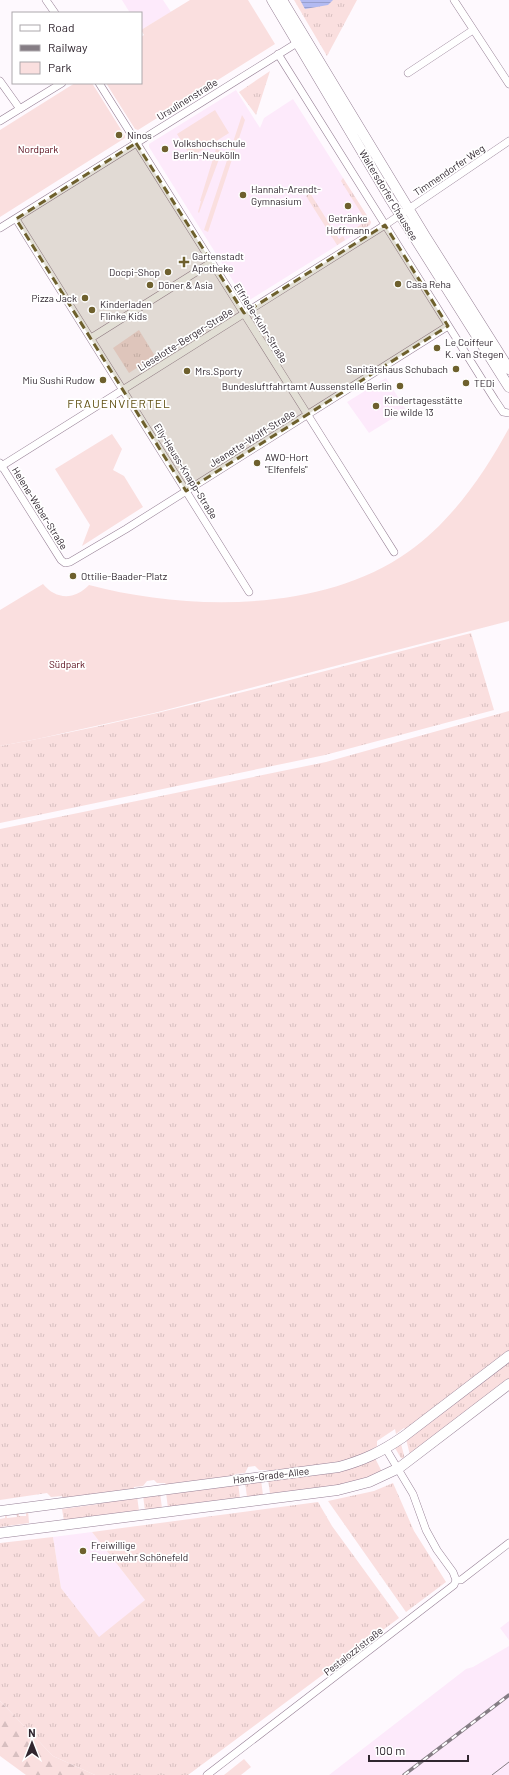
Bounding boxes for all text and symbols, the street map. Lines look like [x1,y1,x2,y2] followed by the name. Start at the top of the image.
[12,12,142,84] legend
[48,20,75,34] text: Road
[48,40,88,54] text: Railway
[48,60,72,74] text: Park
[154,76,220,122] street label: Ursulinenstraße
[127,129,152,141] place label: Ninos
[114,130,124,140] marker: Ninos
[173,137,246,161] place label: Volkshochschule Berlin-Neukölln
[411,142,487,198] street label: Timmendorfer Weg
[18,143,58,155] park label: Nordpark
[160,144,170,154] marker: Volkshochschule Berlin-Neukölln
[357,147,421,243] street label: Waltersdorfer Chaussee
[251,183,321,207] place label: Hannah-Arendt- Gymnasium
[238,190,248,200] marker: Hannah-Arendt- Gymnasium
[343,201,353,211] marker: Getränke Hoffmann
[326,212,370,236] place label: Getränke Hoffmann
[192,250,244,274] place label: Gartenstadt Apotheke
[179,257,189,267] marker: Gartenstadt Apotheke
[109,266,160,278] place label: Docpi-Shop
[163,267,173,277] marker: Docpi-Shop
[406,278,451,290] place label: Casa Reha
[158,279,213,291] place label: Döner & Asia
[393,279,403,289] marker: Casa Reha
[145,280,155,290] marker: Döner & Asia
[232,281,290,365] street label: Elfriede-Kuhr-Straße
[31,292,77,304] place label: Pizza Jack
[80,293,90,303] marker: Pizza Jack
[100,298,152,322] place label: Kinderladen Flinke Kids
[87,305,97,315] marker: Kinderladen Flinke Kids
[135,305,235,373] street label: Lieselotte-Berger-Straße
[445,336,504,360] place label: Le Coiffeur K. van Stegen
[432,343,442,353] marker: Le Coiffeur K. van Stegen
[346,363,448,375] place label: Sanitätshaus Schubach
[451,364,461,374] marker: Sanitätshaus Schubach
[195,365,243,377] place label: Mrs.Sporty
[182,366,192,376] marker: Mrs.Sporty
[23,374,95,386] place label: Miu Sushi Rudow
[98,375,108,385] marker: Miu Sushi Rudow
[474,377,494,389] place label: TEDi
[461,378,471,388] marker: TEDi
[222,380,392,392] place label: Bundesluftfahrtamt Aussenstelle Berlin
[395,381,405,391] marker: Bundesluftfahrtamt Aussenstelle Berlin
[384,394,463,418] place label: Kindertagesstätte Die wilde 13
[67,396,171,410] district label: FRAUENVIERTEL
[371,401,381,411] marker: Kindertagesstätte Die wilde 13
[207,407,297,469] street label: Jeanette-Wolff-Straße
[152,421,220,521] street label: Elly-Heuss-Knapp-Straße
[265,451,309,475] place label: AWO-Hort "Elfenfels"
[252,458,262,468] marker: AWO-Hort "Elfenfels"
[10,465,70,551] street label: Helene-Weber-Straße
[81,570,168,582] place label: Ottilie-Baader-Platz
[68,571,78,581] marker: Ottilie-Baader-Platz
[49,658,85,670] park label: Südpark
[232,1464,310,1486] street label: Hans-Grade-Allee
[91,1539,188,1563] place label: Freiwillige Feuerwehr Schönefeld
[78,1546,88,1556] marker: Freiwillige Feuerwehr Schönefeld
[321,1624,385,1678] street label: Pestalozzistraße
[12,1723,52,1763] north arrow
[28,1726,36,1739] text: N
[369,1737,468,1763] scale bar
[375,1743,405,1757] text: 100 m

